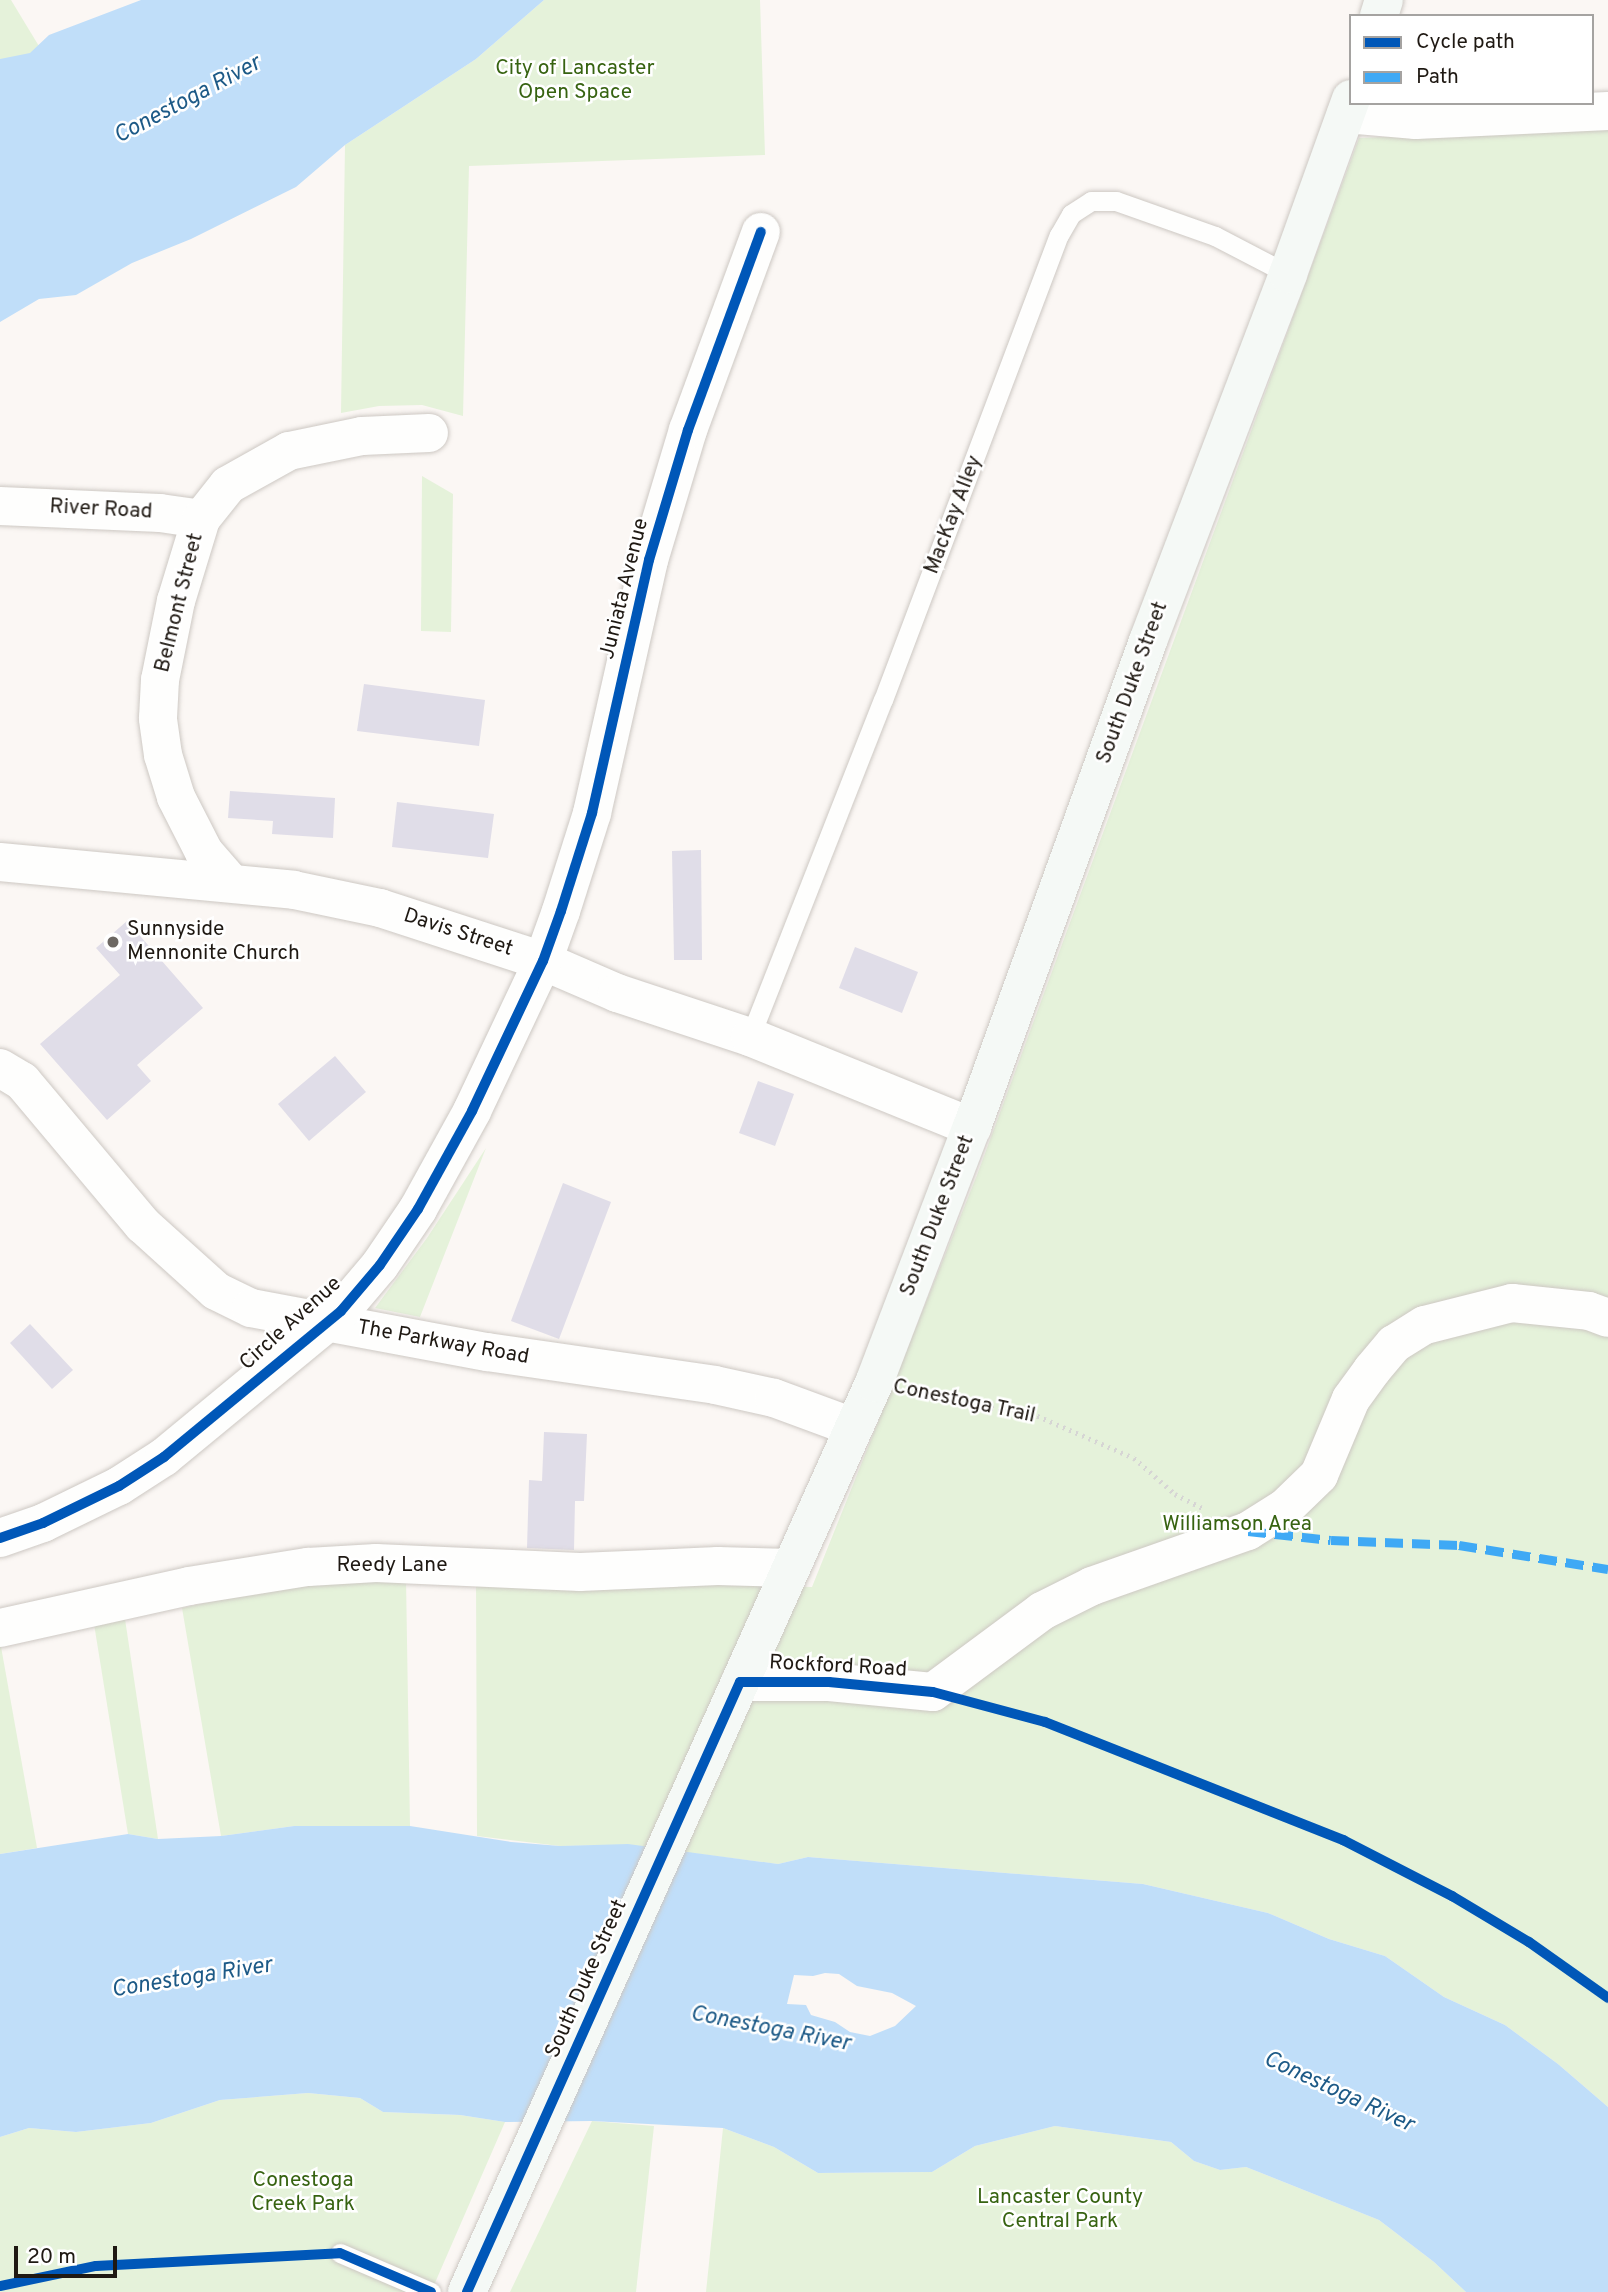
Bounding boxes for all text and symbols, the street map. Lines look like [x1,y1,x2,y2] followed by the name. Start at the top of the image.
[1349,14,1594,105] legend
[1416,29,1515,56] text: Cycle path
[110,51,266,151] water label: Conestoga River
[495,56,655,106] park label: City of Lancaster Open Space
[1416,64,1459,91] text: Path
[920,452,988,578] street label: MacKay Alley
[49,495,153,525] street label: River Road
[595,515,655,663] street label: Juniata Avenue
[151,531,209,675] street label: Belmont Street
[1092,598,1174,768] street label: South Duke Street
[400,903,516,963] street label: Davis Street
[127,917,300,967] place label: Sunnyside Mennonite Church
[105,934,121,950] marker: Sunnyside Mennonite Church
[896,1132,980,1300] street label: South Duke Street
[235,1271,347,1377] street label: Circle Avenue
[355,1315,531,1371] street label: The Parkway Road
[890,1375,1038,1429] street label: Conestoga Trail
[1162,1512,1312,1538] park label: Williamson Area
[336,1553,448,1579] street label: Reedy Lane
[768,1651,908,1683] street label: Rockford Road
[541,1896,633,2062] street label: South Duke Street
[110,1953,274,2005] water label: Conestoga River
[688,2001,852,2059] water label: Conestoga River
[1259,2046,1417,2140] water label: Conestoga River
[251,2168,355,2218] park label: Conestoga Creek Park
[977,2185,1143,2235] park label: Lancaster County Central Park
[18,2232,121,2276] scale bar
[27,2244,76,2271] text: 20 m

